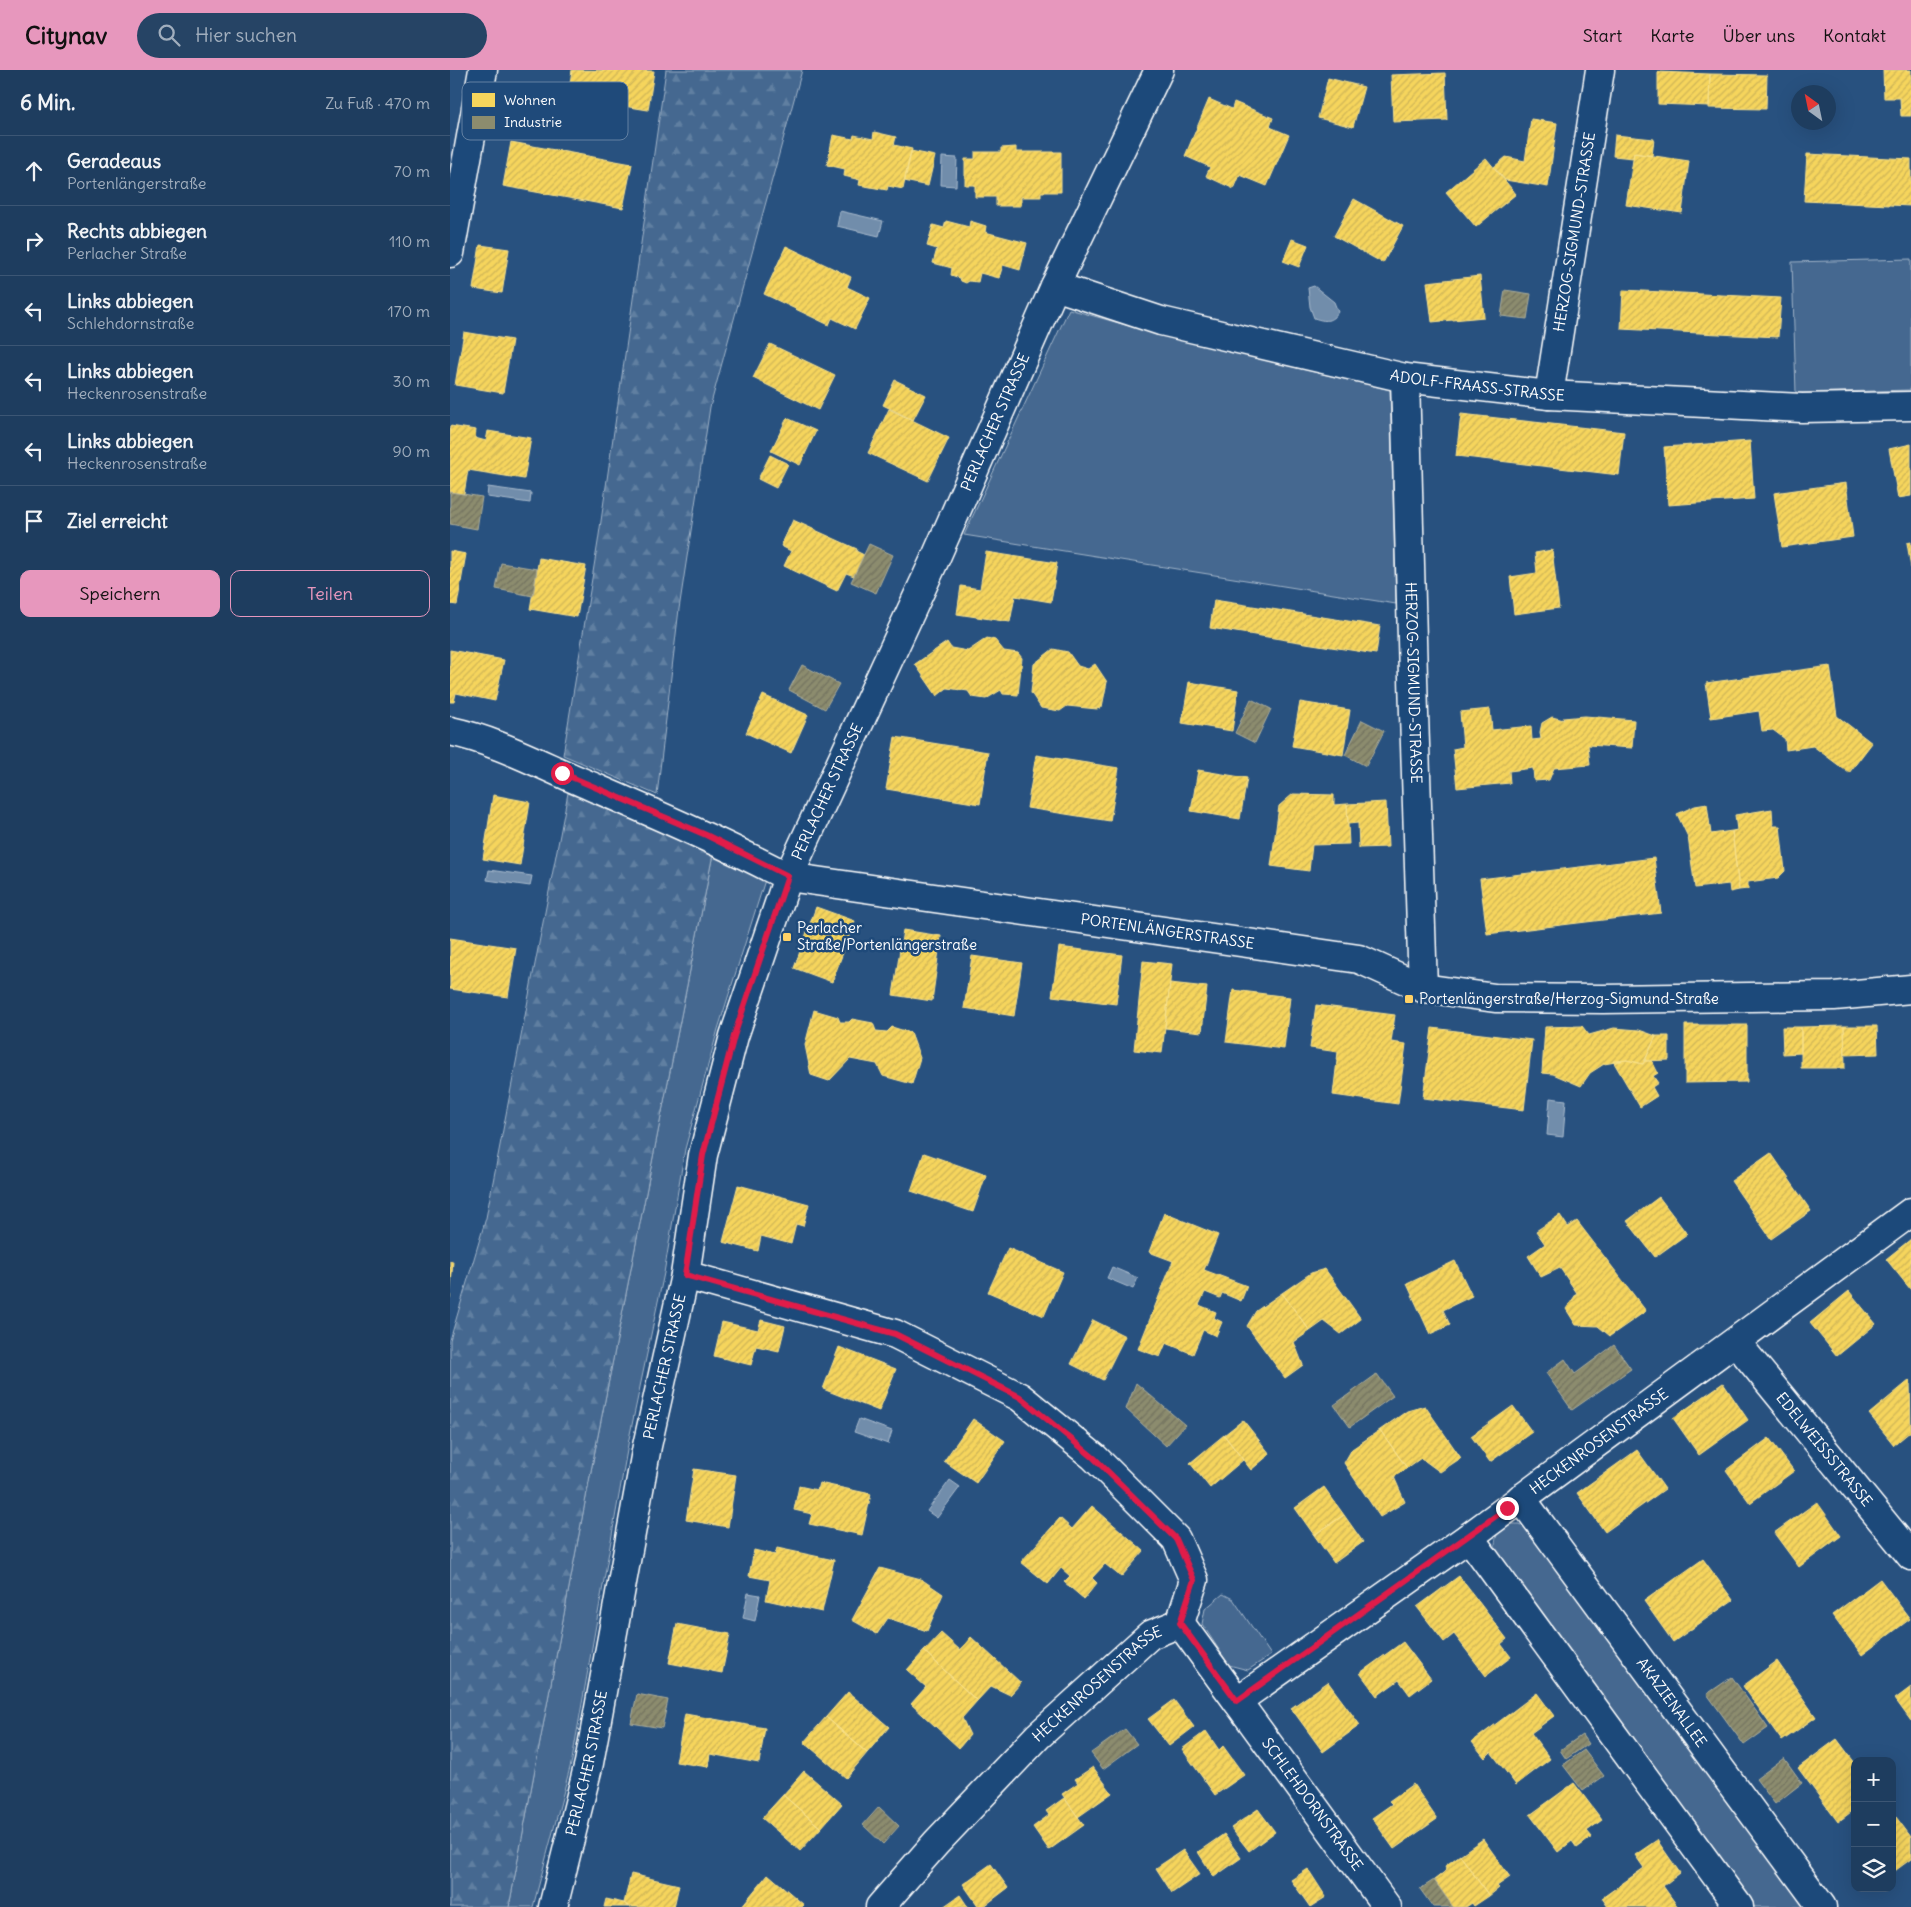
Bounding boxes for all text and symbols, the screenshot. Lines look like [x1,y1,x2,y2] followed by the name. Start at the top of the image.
[137,13,487,58] search box
[25,20,107,50] text: Citynav
[155,21,183,49] icon: search
[195,23,297,47] text: Hier suchen
[1583,24,1622,47] text: Start
[1650,24,1695,47] text: Karte
[1723,24,1795,47] text: Über uns
[1823,24,1886,47] text: Kontakt
[462,82,628,140] legend
[1791,85,1836,130] north arrow
[20,89,75,116] text: 6 Min.
[504,91,556,109] text: Wohnen
[325,93,430,113] text: Zu Fuß · 470 m
[504,113,562,131] text: Industrie
[1549,131,1599,333] street label: HERZOG-SIGMUND-STRASSE
[67,149,161,173] text: Geradeaus
[20,157,48,185] icon: ahead
[394,161,430,181] text: 70 m
[67,173,206,193] text: Portenlängerstraße
[67,219,207,243] text: Rechts abbiegen
[20,227,48,255] icon: right
[389,231,430,251] text: 110 m
[67,243,187,263] text: Perlacher Straße
[67,289,194,313] text: Links abbiegen
[20,297,48,325] icon: left
[387,301,430,321] text: 170 m
[67,313,194,333] text: Schlehdornstraße
[956,350,1033,494] street label: PERLACHER STRASSE
[67,359,194,383] text: Links abbiegen
[1388,365,1565,405] street label: ADOLF-FRAASS-STRASSE
[20,367,48,395] icon: left
[393,371,430,391] text: 30 m
[67,383,207,403] text: Heckenrosenstraße
[67,429,194,453] text: Links abbiegen
[20,437,48,465] icon: left
[392,441,430,461] text: 90 m
[67,453,207,473] text: Heckenrosenstraße
[20,507,48,535] icon: arrive
[67,509,168,533] text: Ziel erreicht
[20,570,220,617] button: Speichern
[230,570,430,617] button: Teilen
[1401,582,1426,784] street label: HERZOG-SIGMUND-STRASSE
[787,720,867,863] street label: PERLACHER STRASSE
[551,762,574,785] route start
[1079,909,1256,953] street label: PORTENLÄNGERSTRASSE
[797,918,977,954] place label: Perlacher Straße/Portenlängerstraße
[781,931,793,943] marker: Perlacher Straße/Portenlängerstraße
[1419,989,1719,1008] place label: Portenlängerstraße/Herzog-Sigmund-Straße
[1403,993,1415,1005] marker: Portenlängerstraße/Herzog-Sigmund-Straße
[639,1292,690,1441] street label: PERLACHER STRASSE
[1526,1384,1672,1498] street label: HECKENROSENSTRASSE
[1772,1388,1877,1510] street label: EDELWEISSSTRASSE
[1496,1497,1519,1520] route end
[1028,1621,1165,1746] street label: HECKENROSENSTRASSE
[1633,1654,1711,1751] street label: AKAZIENALLEE
[561,1688,611,1838] street label: PERLACHER STRASSE
[1258,1734,1368,1874] street label: SCHLEHDORNSTRASSE
[1851,1757,1896,1892] map controls
[1851,1757,1896,1802] button: +
[1851,1802,1896,1847] button: −
[1851,1847,1896,1892] button: layers

